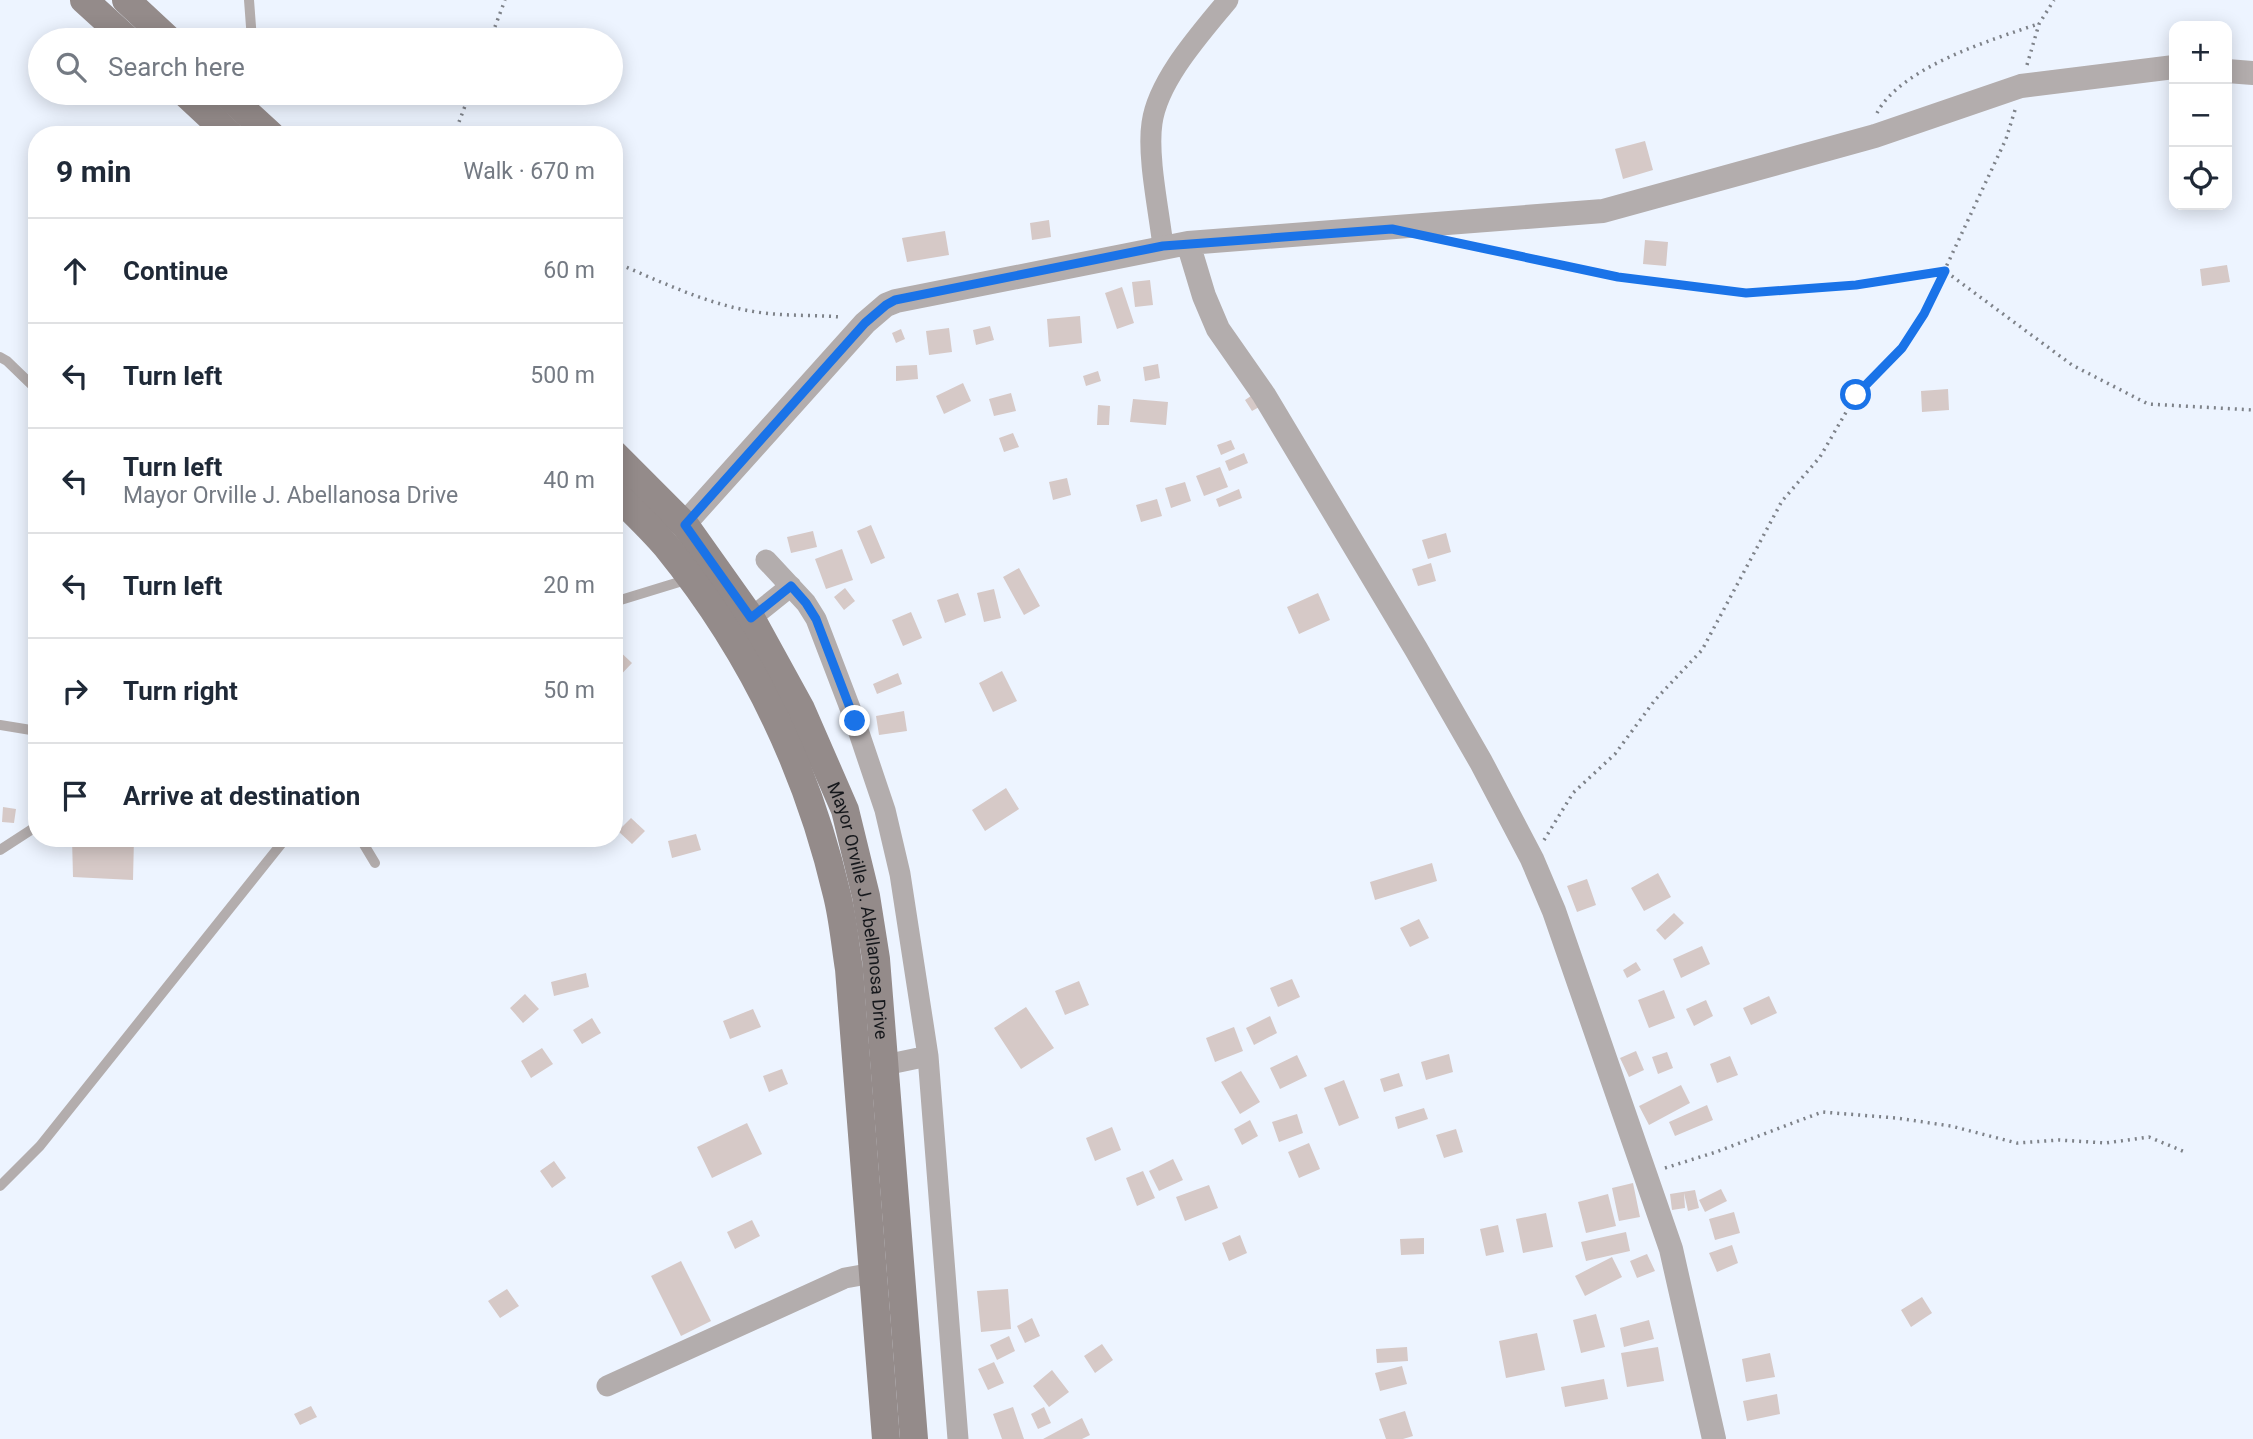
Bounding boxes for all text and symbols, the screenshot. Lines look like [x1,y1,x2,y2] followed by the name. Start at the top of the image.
[2169,21,2232,210] map controls
[2169,21,2232,84] button: +
[28,28,623,105] search box
[52,48,90,86] icon: search
[108,52,245,82] text: Search here
[2169,84,2232,147] button: −
[2169,147,2232,210] button: locate
[56,154,131,189] text: 9 min
[463,158,595,185] text: Walk · 670 m
[56,252,94,290] icon: ahead
[123,256,228,286] text: Continue
[543,257,595,284] text: 60 m
[56,357,94,395] icon: left
[123,361,222,391] text: Turn left
[530,362,595,389] text: 500 m
[1840,379,1871,410] route start
[123,452,222,482] text: Turn left
[56,462,94,500] icon: left
[543,467,595,494] text: 40 m
[123,482,458,509] text: Mayor Orville J. Abellanosa Drive
[56,567,94,605] icon: left
[123,571,222,601] text: Turn left
[543,572,595,599] text: 20 m
[56,672,94,710] icon: right
[123,676,238,706] text: Turn right
[543,677,595,704] text: 50 m
[839,705,870,736] route end
[56,777,94,815] icon: arrive
[823,779,893,1040] street label: Mayor Orville J. Abellanosa Drive
[123,781,360,811] text: Arrive at destination

